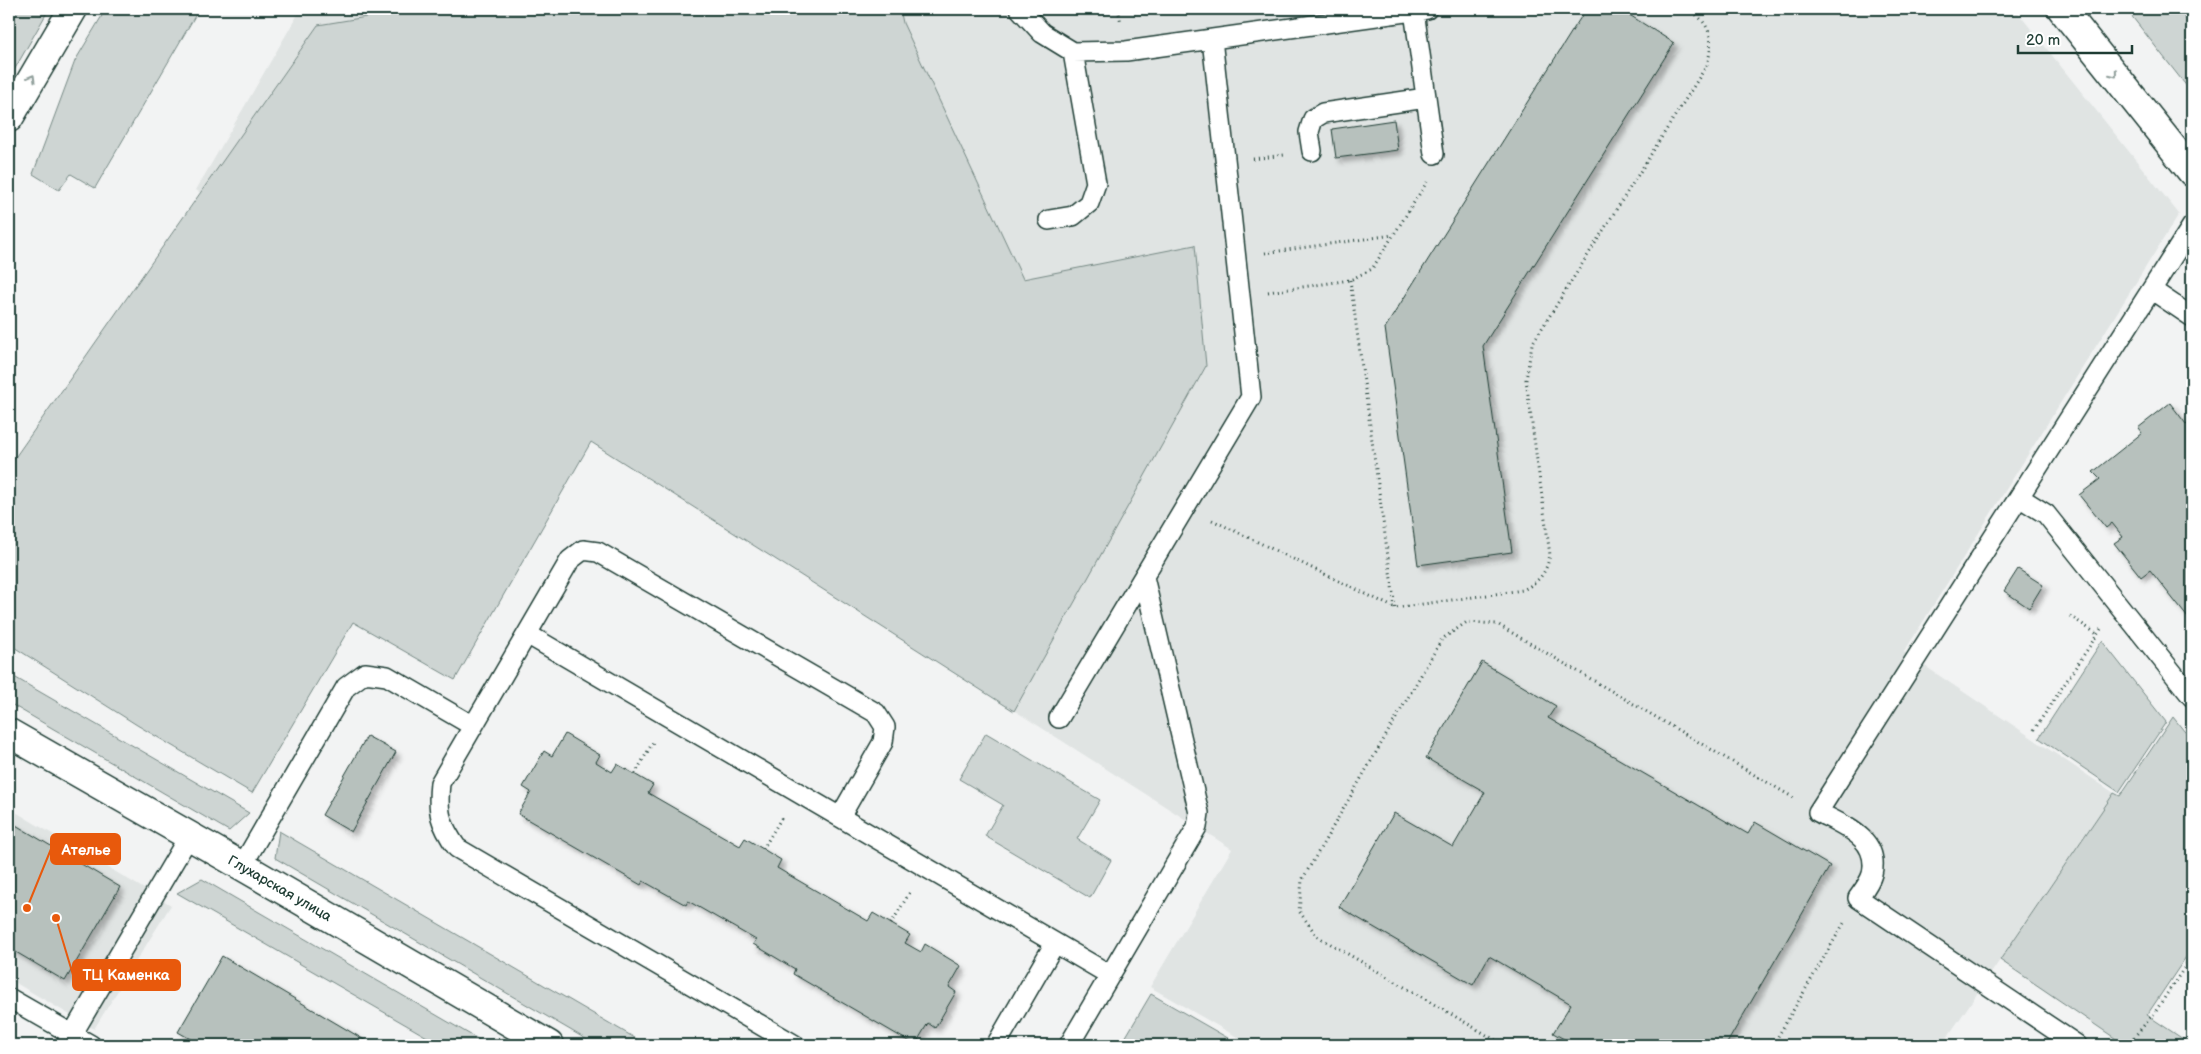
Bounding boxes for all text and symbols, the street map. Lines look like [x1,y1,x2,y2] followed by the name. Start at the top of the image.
[2018,22,2132,54] scale bar
[2026,31,2060,50] text: 20 m
[2108,68,2116,77] one-way arrow
[26,74,36,83] one-way arrow
[51,834,120,864] callout: Ателье
[60,841,111,860] text: Ателье
[225,852,335,925] street label: Глухарская улица
[73,960,180,990] callout: ТЦ Каменка
[82,966,170,985] text: ТЦ Каменка

